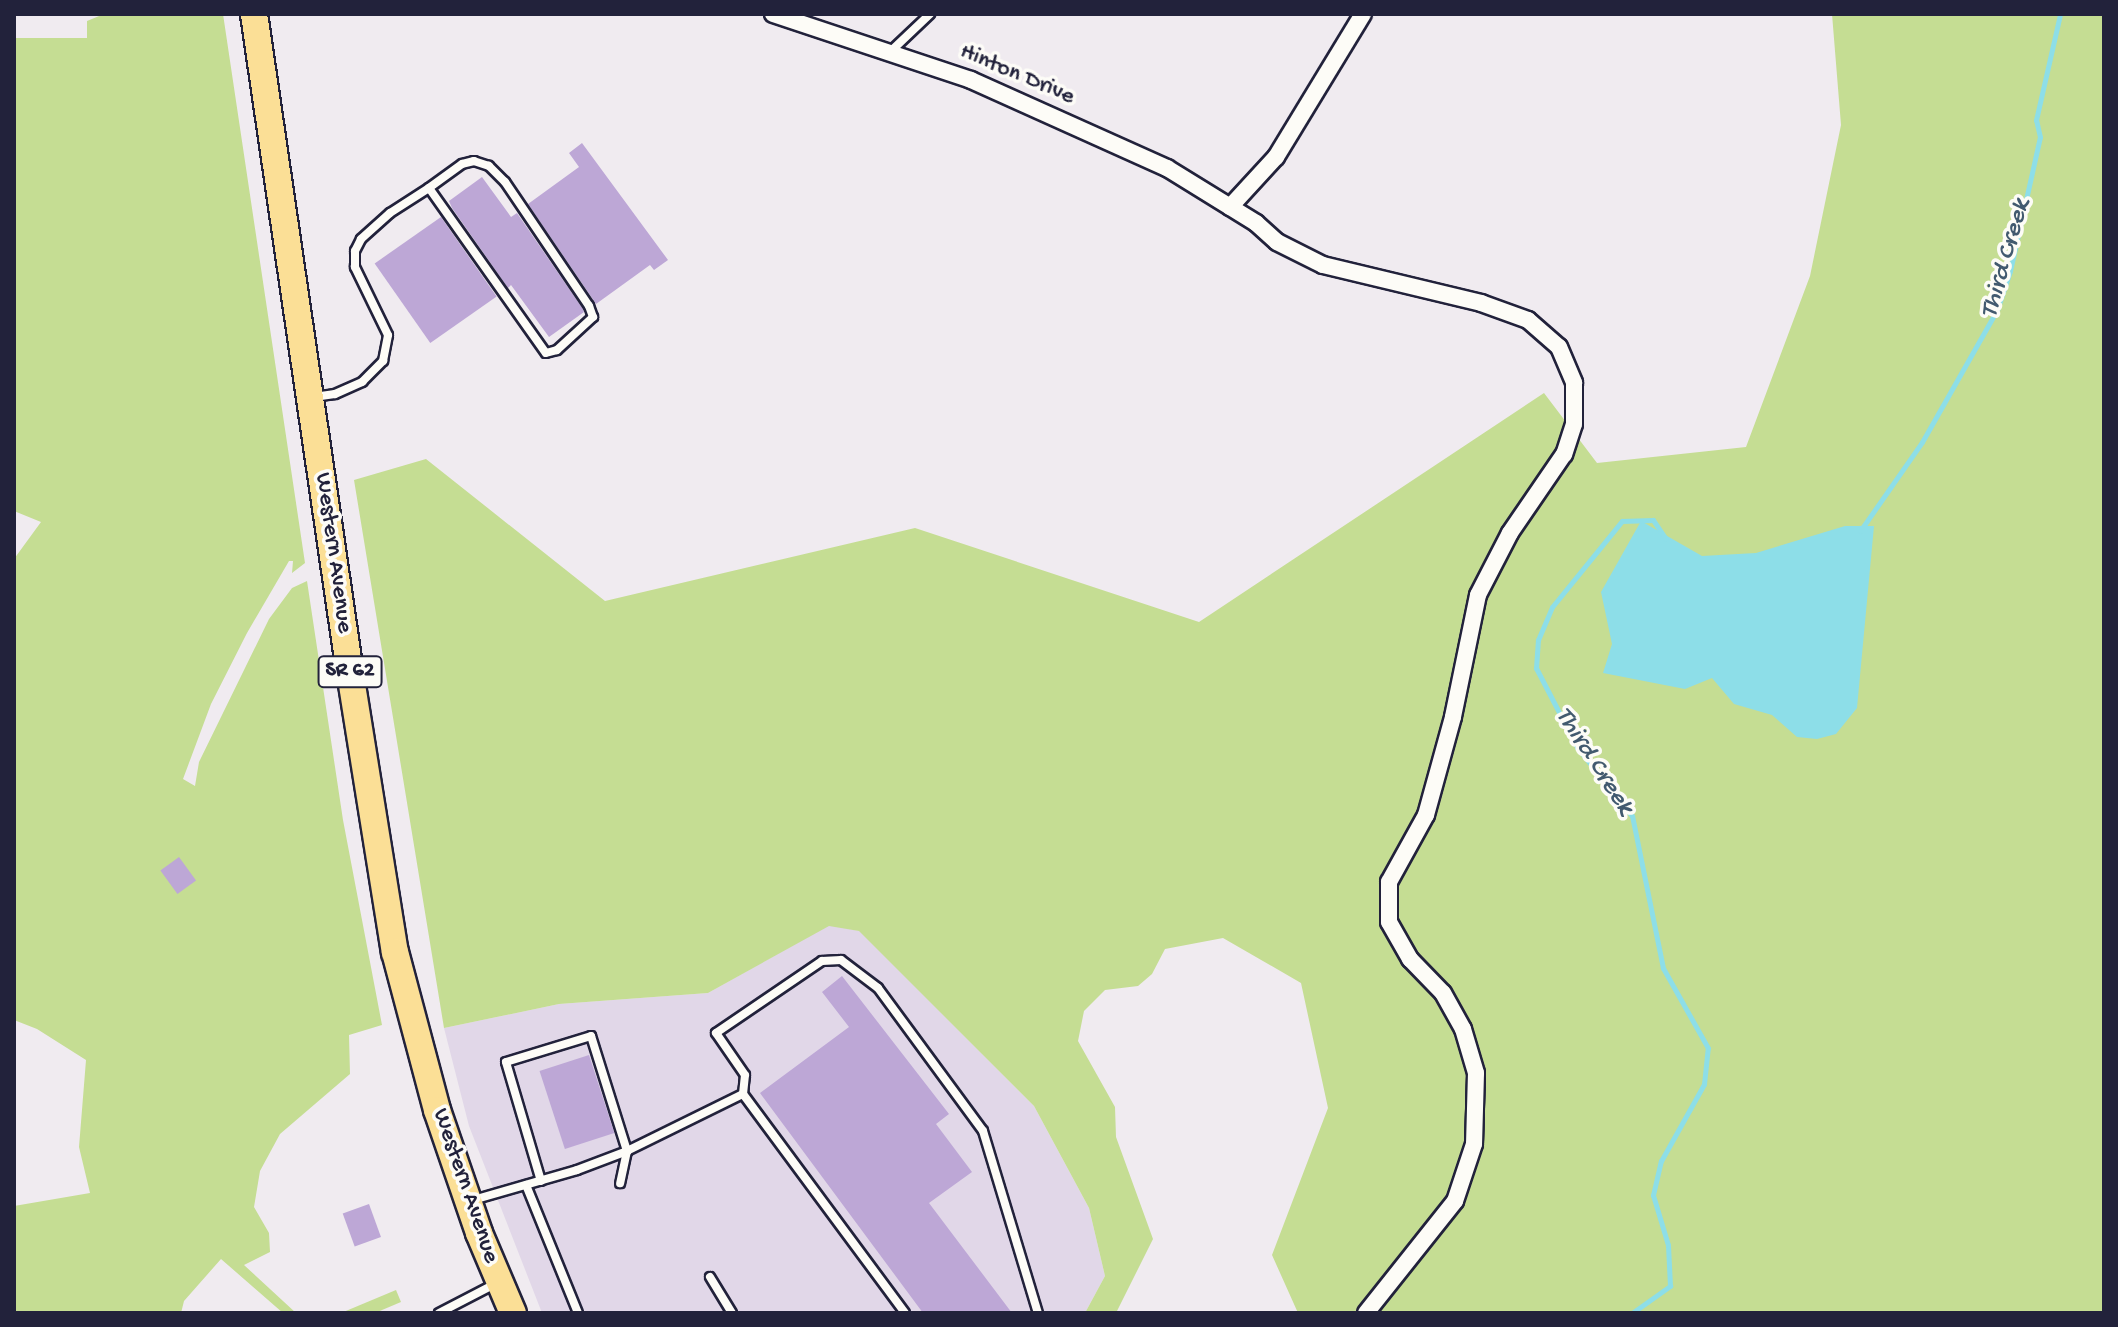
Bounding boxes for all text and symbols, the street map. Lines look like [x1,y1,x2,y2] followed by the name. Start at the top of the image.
[955,38,1079,112] street label: Hinton Drive
[1975,196,2039,322] water label: Third Creek
[307,471,359,635] street label: Western Avenue
[316,654,384,690] road number: SR 62
[1547,702,1639,822] water label: Third Creek
[425,1105,505,1267] street label: Western Avenue

